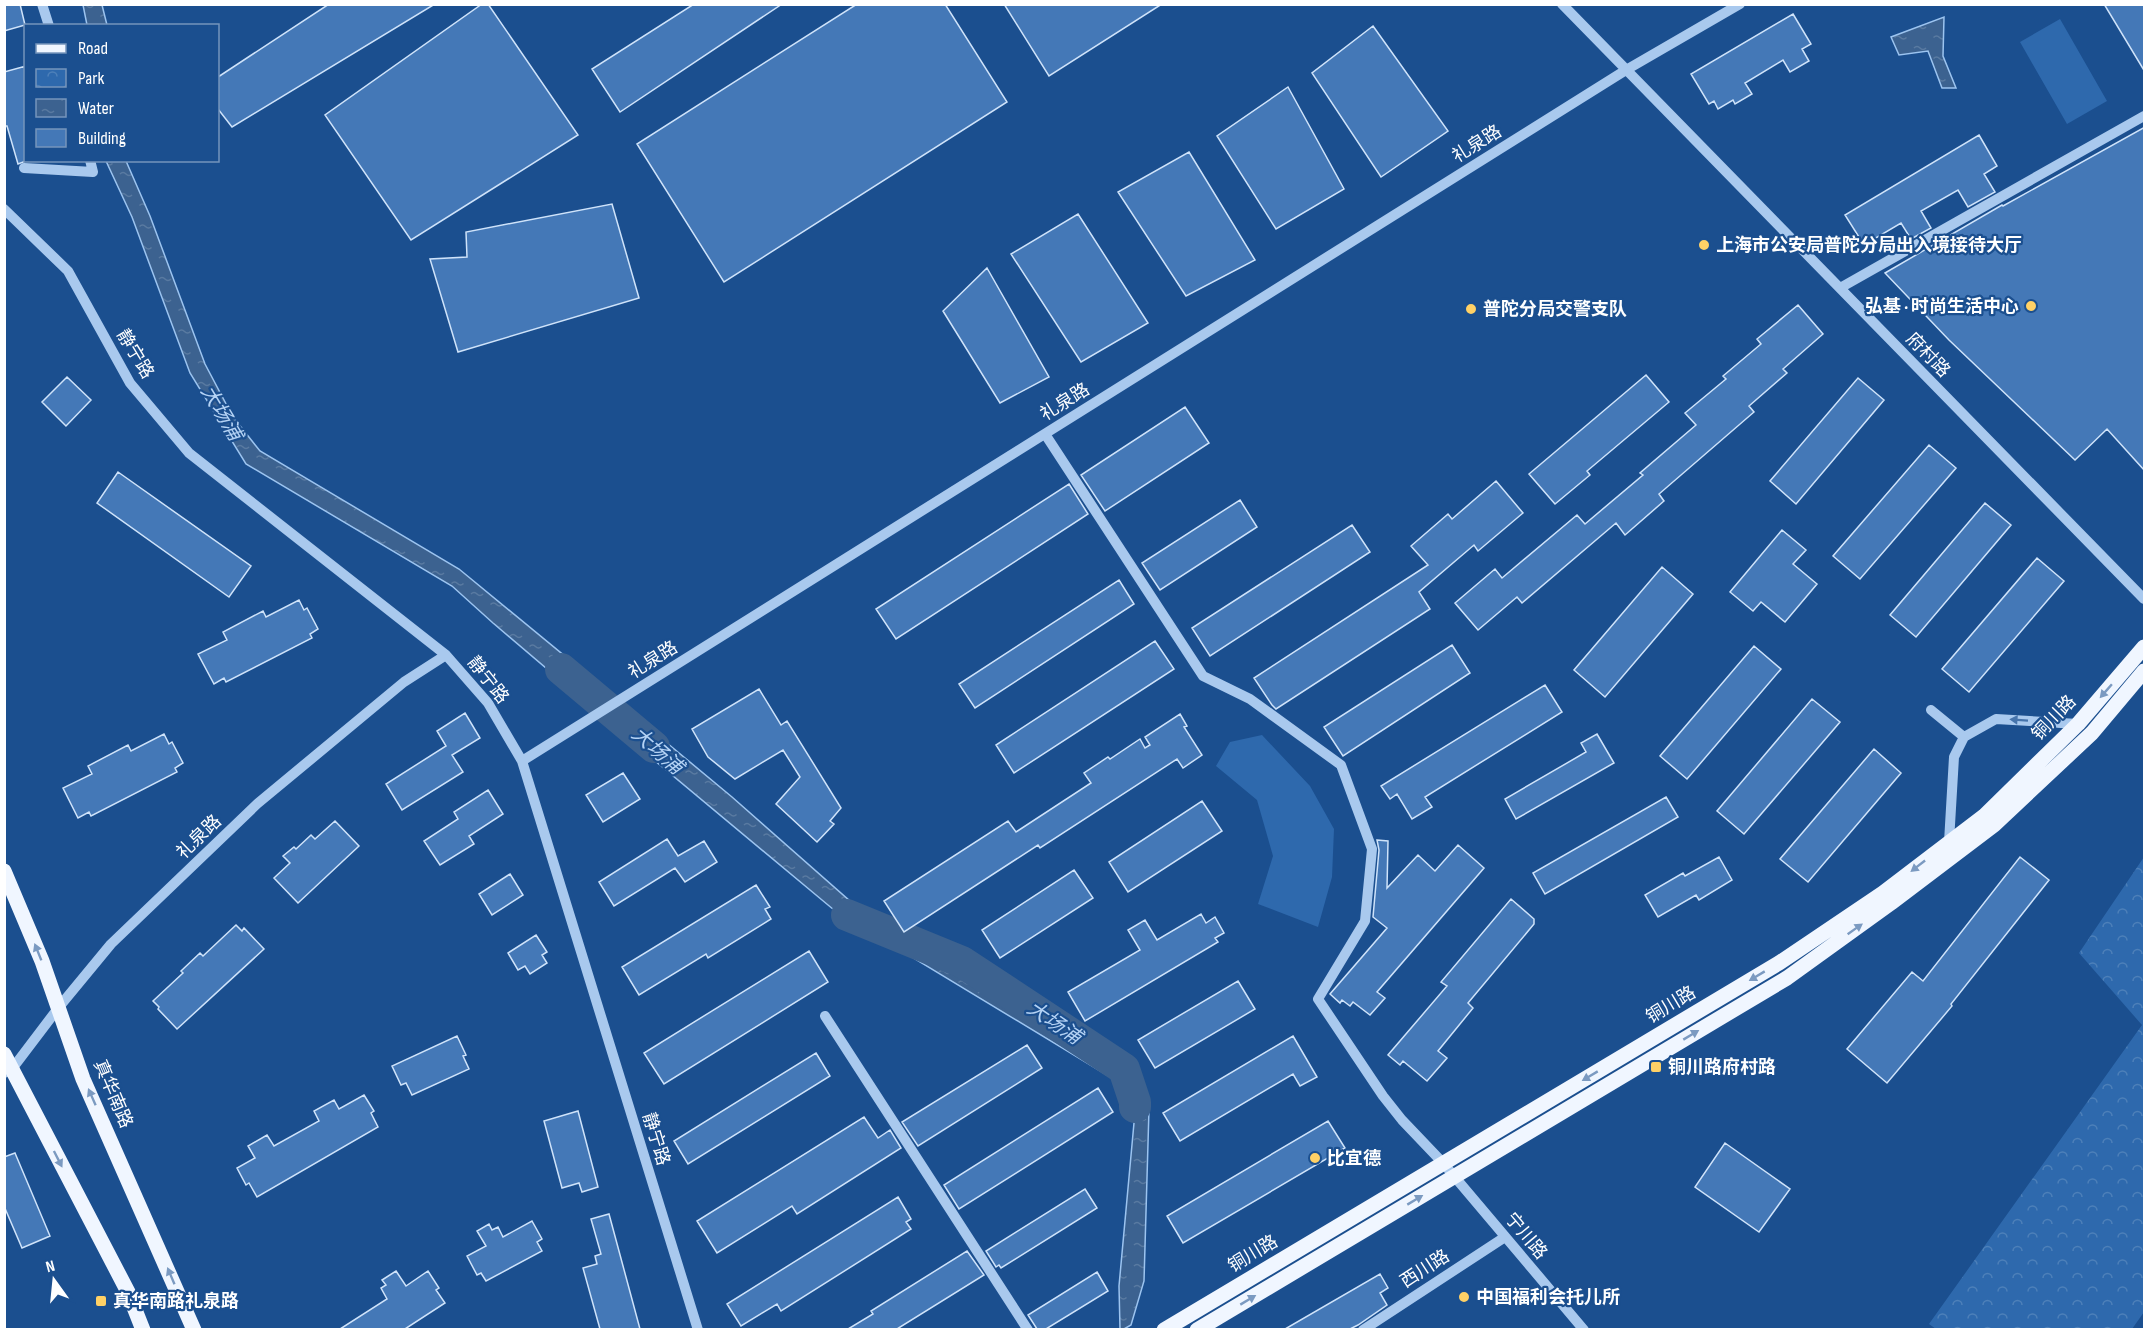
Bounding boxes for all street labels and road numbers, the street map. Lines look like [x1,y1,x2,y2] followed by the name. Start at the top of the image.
[1449,121,1505,167] street label: 礼泉路
[112,325,158,383] street label: 静宁路
[1902,328,1954,382] street label: 府村路
[1037,379,1093,425] street label: 礼泉路
[625,637,681,683] street label: 礼泉路
[463,652,513,708] street label: 静宁路
[2028,691,2080,745] street label: 铜川路
[172,811,226,863] street label: 礼泉路
[1642,982,1700,1028] street label: 铜川路
[89,1057,137,1131] street label: 真华南路
[638,1110,674,1168] street label: 静宁路
[1501,1209,1551,1263] street label: 宁川路
[1224,1231,1282,1277] street label: 铜川路
[1397,1245,1453,1293] street label: 西川路

